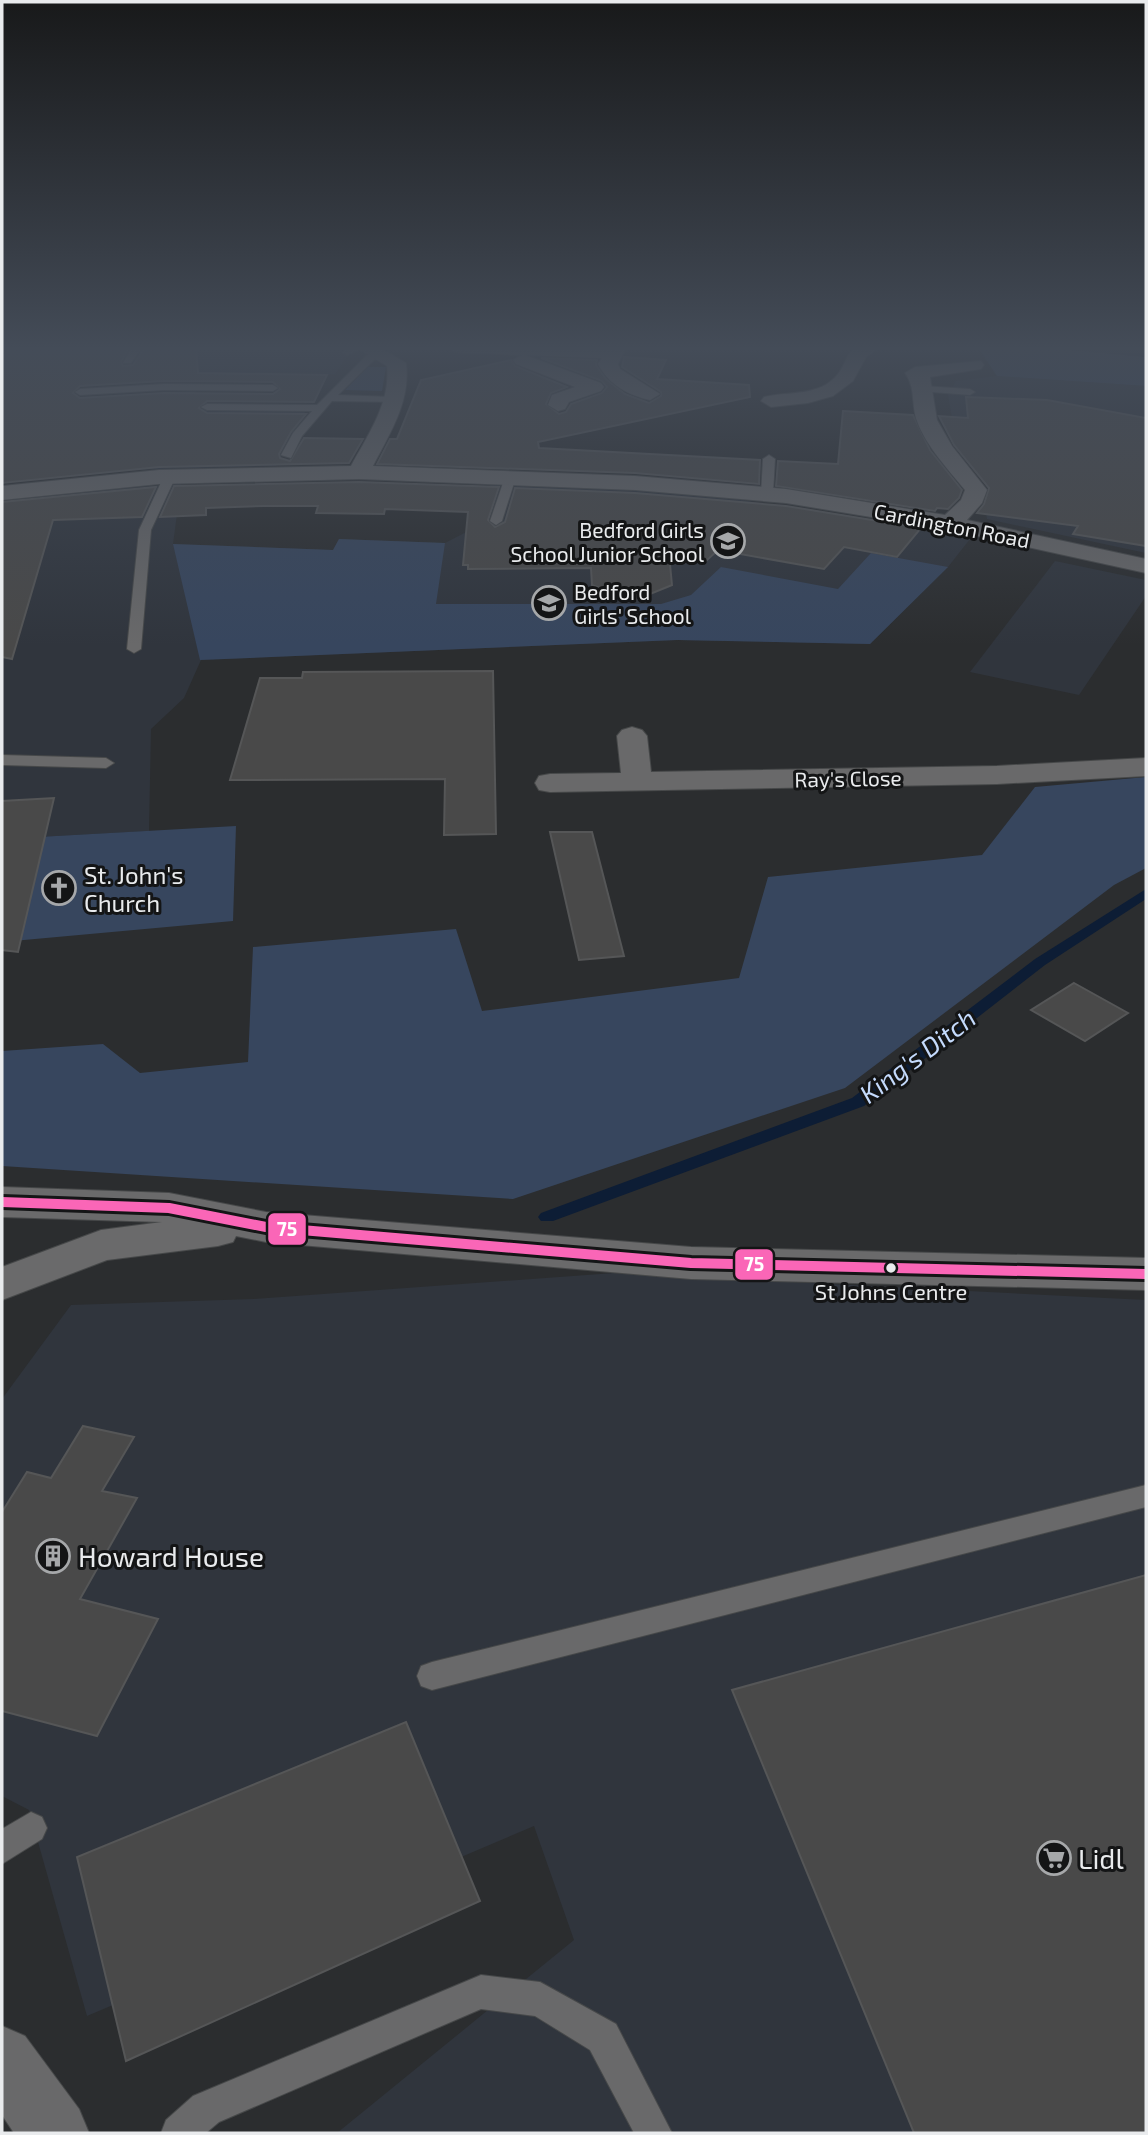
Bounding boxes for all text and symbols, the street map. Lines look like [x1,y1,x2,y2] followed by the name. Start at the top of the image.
[872,498,1032,552] street label: Cardington Road
[510,517,705,566] place label: Bedford Girls School Junior School
[709,522,747,560] school or university icon: Bedford Girls School Junior School
[574,579,692,628] place label: Bedford Girls' School
[530,584,568,622] school or university icon: Bedford Girls' School
[794,765,902,791] street label: Ray's Close
[84,860,183,917] place label: St. John's Church
[40,869,78,907] church icon: St. John's Church
[853,1001,981,1109] water label: King's Ditch
[267,1212,307,1246] line badge: 75
[277,1217,297,1240] text: 75
[734,1248,774,1281] line badge: 75
[744,1252,764,1275] text: 75
[884,1261,898,1275] marker: St Johns Centre
[815,1278,967,1304] place label: St Johns Centre
[34,1537,72,1575] building icon: Howard House
[78,1539,264,1573] place label: Howard House
[1035,1839,1073,1877] supermarket icon: Lidl
[1078,1841,1124,1875] place label: Lidl

